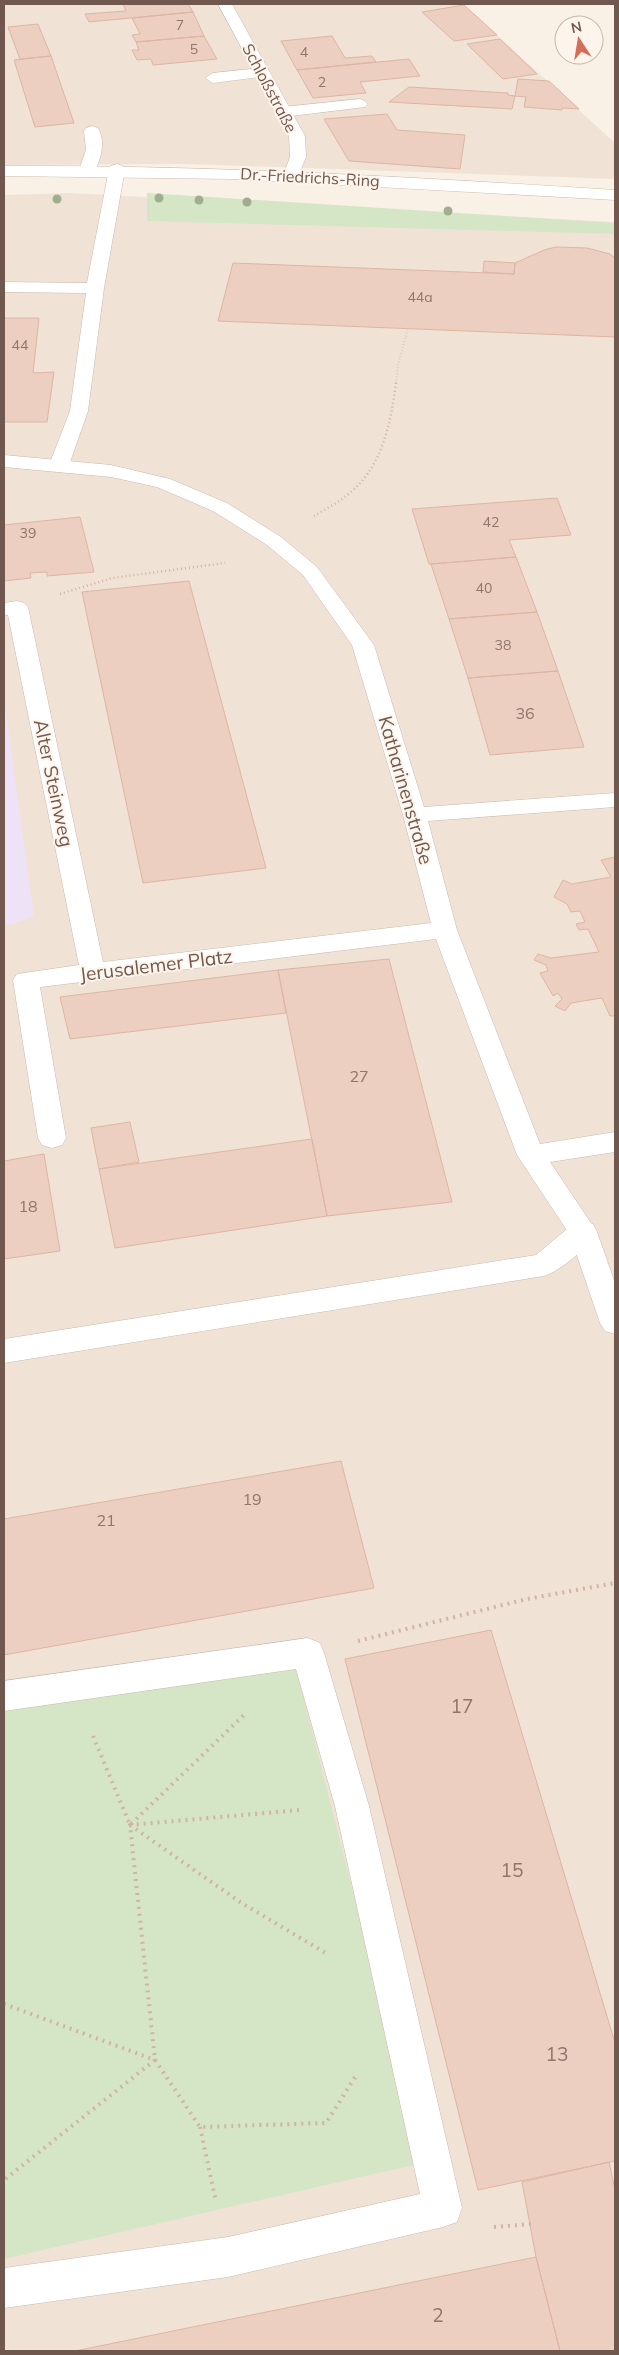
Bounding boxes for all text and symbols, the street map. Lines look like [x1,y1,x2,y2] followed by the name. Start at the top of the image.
[554,15,604,65] north arrow
[176,16,184,34] house number: 7
[569,17,583,37] text: N
[190,40,198,58] house number: 5
[238,40,302,136] street label: Schloßstraße
[300,43,309,61] house number: 4
[318,73,326,91] house number: 2
[240,163,380,191] street label: Dr.-Friedrichs-Ring
[407,288,433,306] house number: 44a
[12,336,29,354] house number: 44
[483,513,499,531] house number: 42
[20,524,36,542] house number: 39
[476,579,492,597] house number: 40
[495,636,511,654] house number: 38
[515,703,535,723] house number: 36
[373,713,439,867] street label: Katharinenstraße
[29,717,79,849] street label: Alter Steinweg
[78,944,234,986] street label: Jerusalemer Platz
[349,1066,369,1086] house number: 27
[18,1196,38,1216] house number: 18
[242,1489,262,1509] house number: 19
[96,1510,116,1530] house number: 21
[451,1694,473,1718] house number: 17
[501,1858,523,1882] house number: 15
[546,2042,568,2066] house number: 13
[432,2303,444,2327] house number: 2

